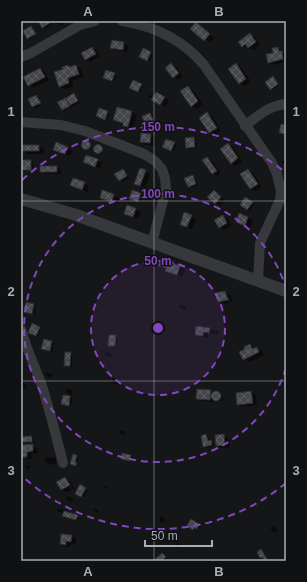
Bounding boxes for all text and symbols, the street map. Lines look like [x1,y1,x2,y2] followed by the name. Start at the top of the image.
[83,4,93,19] text: A
[214,4,224,19] text: B
[7,104,15,119] text: 1
[292,104,300,119] text: 1
[141,120,175,134] text: 150 m
[141,187,175,201] text: 100 m
[144,254,172,268] text: 50 m
[7,284,15,299] text: 2
[292,284,300,299] text: 2
[151,321,165,335] centre of rings
[7,463,15,478] text: 3
[292,463,300,478] text: 3
[145,522,212,548] scale bar
[151,529,178,543] text: 50 m
[83,564,93,579] text: A
[214,564,224,579] text: B

